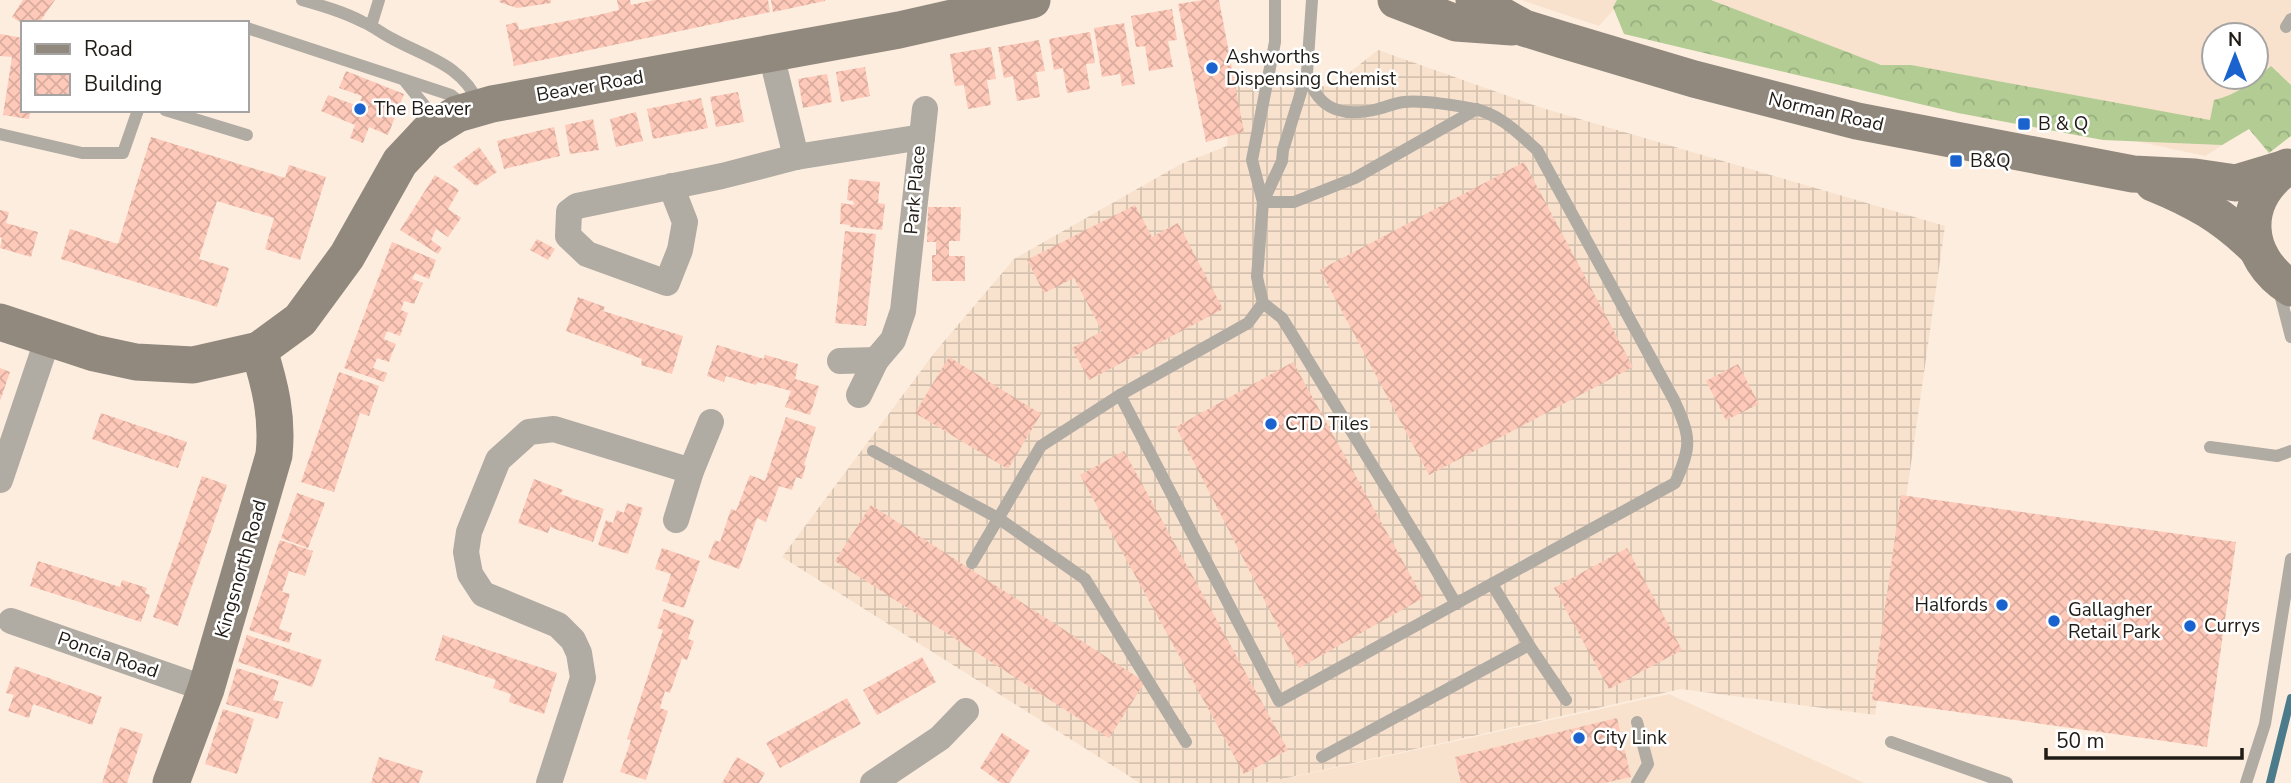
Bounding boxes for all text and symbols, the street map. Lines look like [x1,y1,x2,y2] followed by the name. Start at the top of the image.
[21,21,248,112] legend
[2200,21,2270,91] north arrow
[2228,27,2242,53] text: N
[84,35,133,63] text: Road
[1226,44,1396,92] place label: Ashworths Dispensing Chemist
[1204,60,1220,76] marker: Ashworths Dispensing Chemist
[534,64,646,108] street label: Beaver Road
[84,70,162,98] text: Building
[1766,86,1886,138] street label: Norman Road
[374,96,471,122] place label: The Beaver
[352,101,368,117] marker: The Beaver
[2038,111,2088,137] place label: B & Q
[2016,116,2032,132] marker: B & Q
[898,144,932,236] street label: Park Place
[1970,148,2011,174] place label: B&Q
[1948,153,1964,169] marker: B&Q
[1285,411,1369,437] place label: CTD Tiles
[1263,416,1279,432] marker: CTD Tiles
[209,497,273,641] street label: Kingsnorth Road
[1914,592,1988,618] place label: Halfords
[1994,597,2010,613] marker: Halfords
[2068,597,2161,645] place label: Gallagher Retail Park
[2046,613,2062,629] marker: Gallagher Retail Park
[2204,613,2260,639] place label: Currys
[2182,618,2198,634] marker: Currys
[54,626,162,684] street label: Poncia Road
[2046,716,2242,760] scale bar
[1593,725,1667,751] place label: City Link
[2056,727,2105,755] text: 50 m
[1571,730,1587,746] marker: City Link

